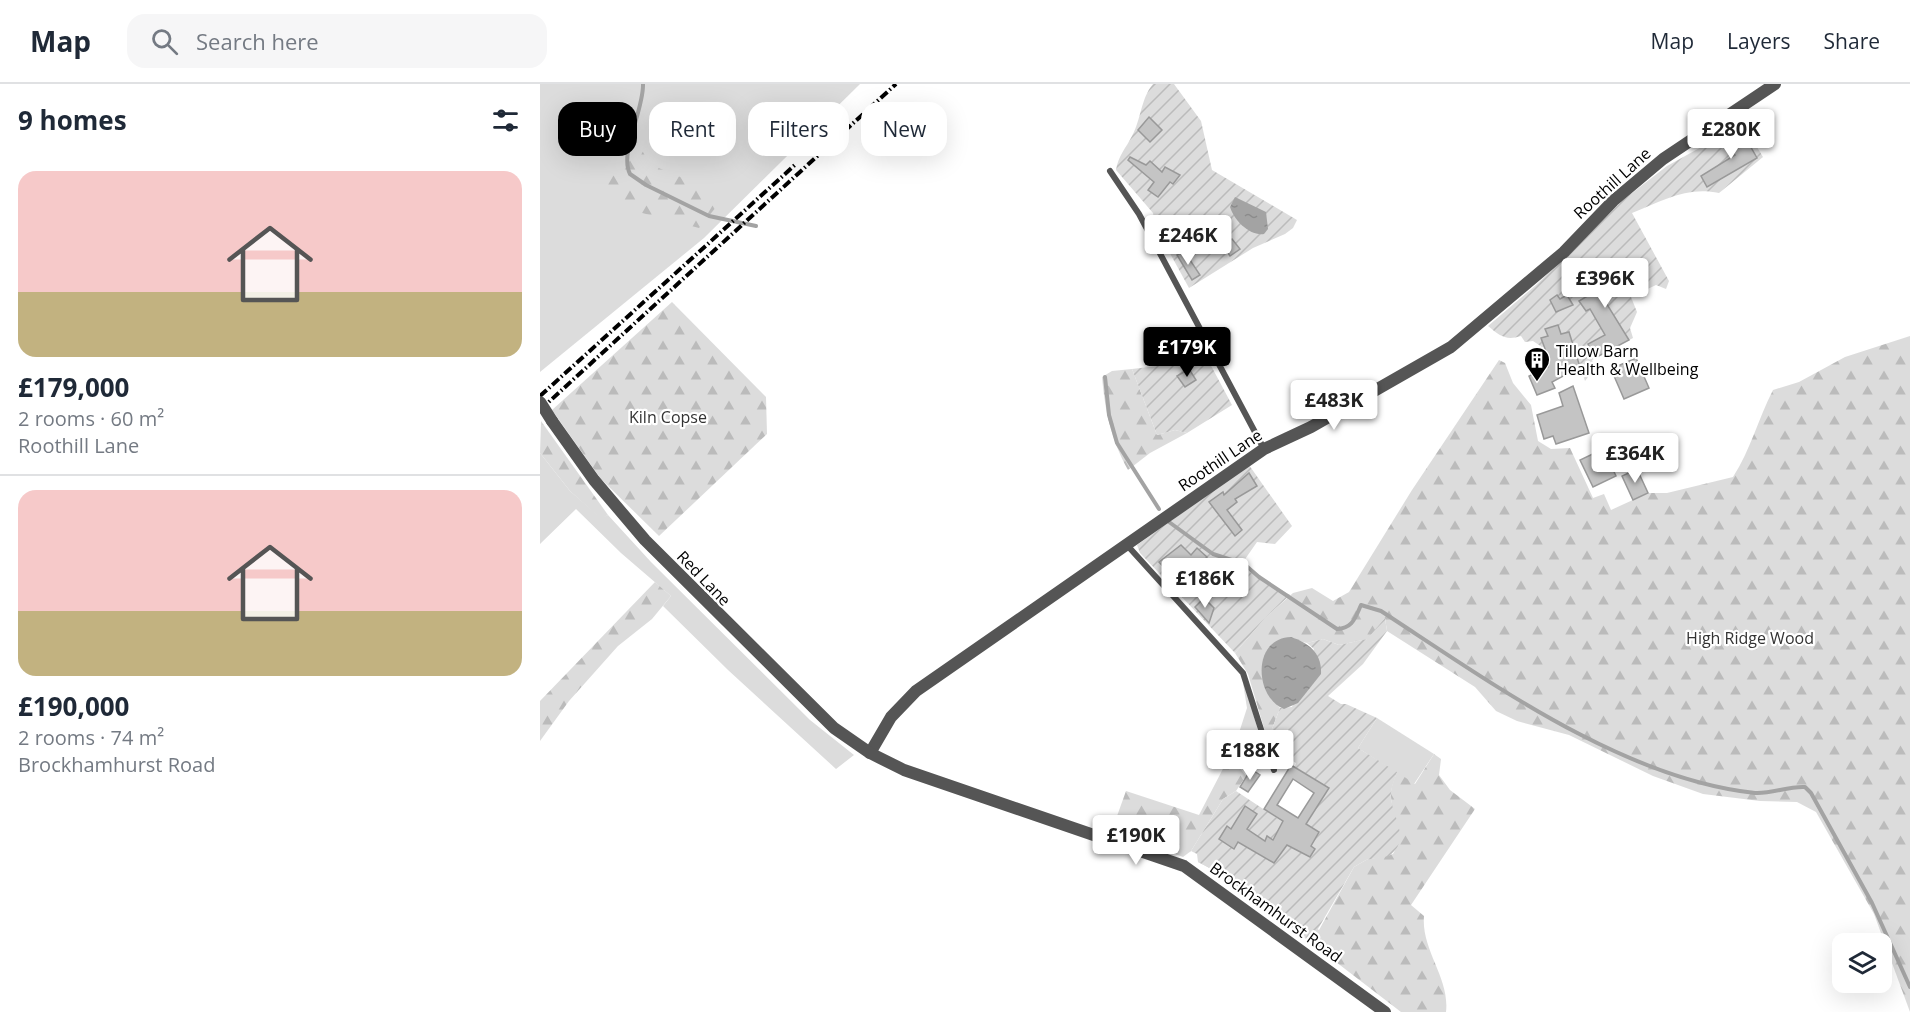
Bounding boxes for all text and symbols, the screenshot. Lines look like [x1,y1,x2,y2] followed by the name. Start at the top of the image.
[127,14,547,68] search box
[30,22,91,60] text: Map
[148,25,181,58] icon: search
[196,26,319,56] text: Search here
[1651,27,1694,55] text: Map
[1727,27,1791,55] text: Layers
[1824,27,1880,55] text: Share
[18,102,127,138] text: 9 homes
[558,102,637,156] chip: Buy
[649,102,736,156] chip: Rent
[748,102,849,156] chip: Filters
[861,102,947,156] chip: New
[489,104,522,137] icon: filters
[1689,109,1773,160] pin: £280K
[1701,115,1761,142] text: £280K
[1569,142,1655,224] street label: Roothill Lane
[216,210,324,318] icon: home
[1146,215,1230,266] pin: £246K
[1158,221,1218,248] text: £246K
[1563,258,1647,309] pin: £396K
[1575,264,1635,291] text: £396K
[1145,327,1229,378] pin: £179K
[1157,333,1217,360] text: £179K
[1556,340,1699,380] place label: Tillow Barn Health & Wellbeing
[1522,345,1552,383] building icon: Tillow Barn Health & Wellbeing
[18,369,129,405] text: £179,000
[1292,380,1376,431] pin: £483K
[1304,386,1364,413] text: £483K
[18,405,164,432] text: 2 rooms · 60 m²
[629,406,707,428] park label: Kiln Copse
[1174,424,1266,496] street label: Roothill Lane
[18,432,139,459] text: Roothill Lane
[1593,433,1677,484] pin: £364K
[1605,439,1665,466] text: £364K
[216,529,324,637] icon: home
[672,546,736,610] street label: Red Lane
[1163,558,1247,609] pin: £186K
[1175,564,1235,591] text: £186K
[1686,627,1814,649] park label: High Ridge Wood
[18,688,129,724] text: £190,000
[18,724,164,751] text: 2 rooms · 74 m²
[1208,730,1292,781] pin: £188K
[1220,736,1280,763] text: £188K
[18,751,215,778] text: Brockhamhurst Road
[1094,815,1178,866] pin: £190K
[1106,821,1166,848] text: £190K
[1206,857,1346,967] street label: Brockhamhurst Road
[1832,933,1892,993] map controls
[1832,933,1892,993] button: layers

